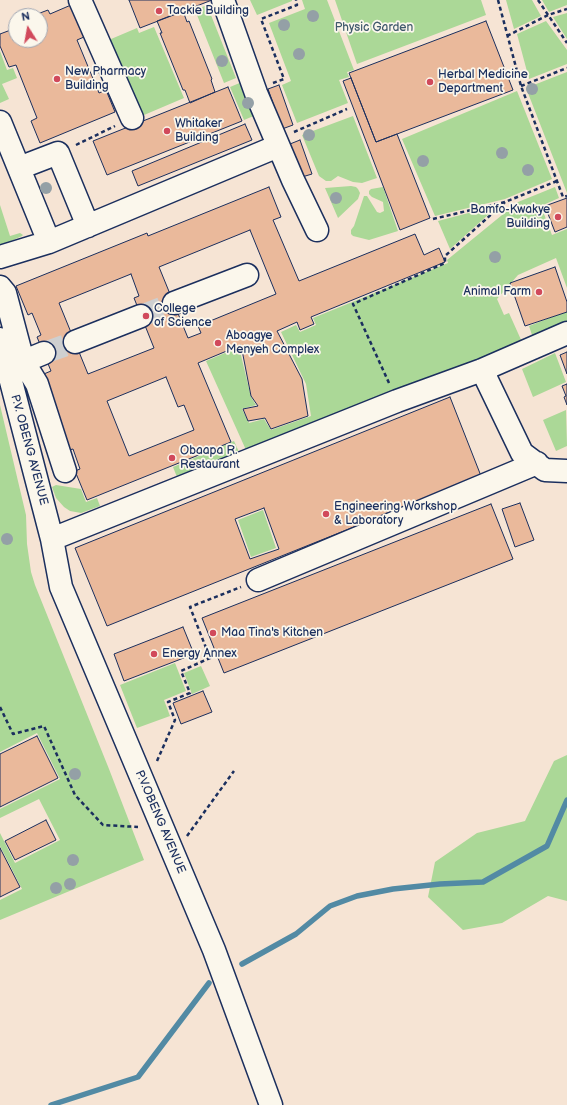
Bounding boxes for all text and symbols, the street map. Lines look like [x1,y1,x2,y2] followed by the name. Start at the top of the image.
[167,4,249,18] place label: Tackie Building
[154,6,164,16] marker: Tackie Building
[8,8,48,48] north arrow
[21,10,31,24] text: N
[335,21,413,35] park label: Physic Garden
[65,65,146,93] place label: New Pharmacy Building
[438,68,528,96] place label: Herbal Medicine Department
[52,74,62,84] marker: New Pharmacy Building
[425,77,435,87] marker: Herbal Medicine Department
[175,117,222,145] place label: Whitaker Building
[162,126,172,136] marker: Whitaker Building
[470,203,550,231] place label: Bamfo-Kwakye Building
[553,212,563,222] marker: Bamfo-Kwakye Building
[464,285,531,299] place label: Animal Farm
[534,287,544,297] marker: Animal Farm
[154,302,212,330] place label: College of Science
[141,311,151,321] marker: College of Science
[226,329,319,357] place label: Aboagye Menyeh Complex
[213,338,223,348] marker: Aboagye Menyeh Complex
[7,393,51,507] street label: P.V. OBENG AVENUE
[180,444,240,472] place label: Obaapa R. Restaurant
[167,453,177,463] marker: Obaapa R. Restaurant
[334,500,457,528] place label: Engineering Workshop & Laboratory
[321,509,331,519] marker: Engineering Workshop & Laboratory
[221,626,323,640] place label: Maa Tina's Kitchen
[208,628,218,638] marker: Maa Tina's Kitchen
[162,647,237,661] place label: Energy Annex
[149,649,159,659] marker: Energy Annex
[132,768,188,876] street label: P.V.OBENG AVENUE

